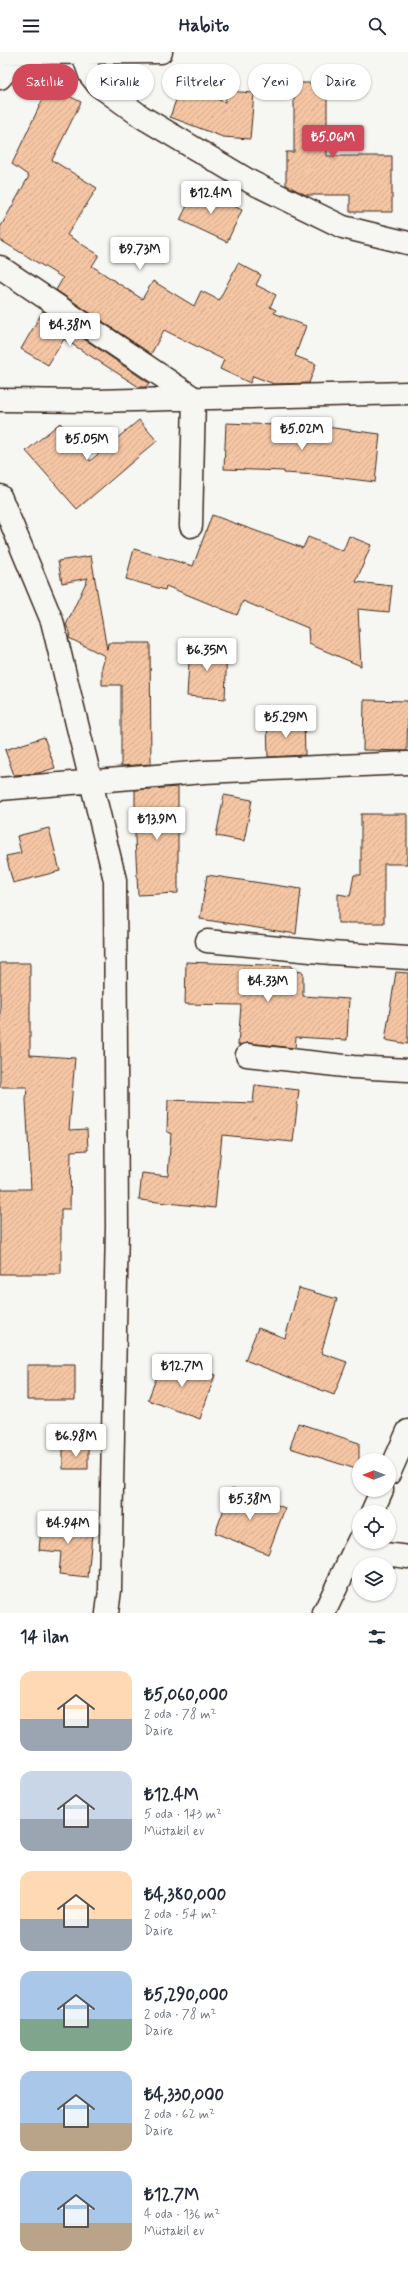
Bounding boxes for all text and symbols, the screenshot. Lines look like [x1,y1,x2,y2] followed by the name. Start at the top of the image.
[179,14,229,38] text: Habito
[20,15,42,37] icon: menu
[366,15,388,37] icon: search
[12,64,78,100] chip: Satılık
[86,64,154,100] chip: Kiralık
[162,64,240,100] chip: Filtreler
[248,64,303,100] chip: Yeni
[311,64,371,100] chip: Daire
[300,125,366,159] pin: ₺5.06M
[311,129,355,146] text: ₺5.06M
[178,181,244,215] pin: ₺12.4M
[190,185,232,202] text: ₺12.4M
[107,237,173,271] pin: ₺9.73M
[119,241,161,258] text: ₺9.73M
[37,313,103,347] pin: ₺4.38M
[49,317,91,334] text: ₺4.38M
[269,417,335,451] pin: ₺5.02M
[280,421,324,438] text: ₺5.02M
[54,427,120,461] pin: ₺5.05M
[65,431,109,448] text: ₺5.05M
[174,638,240,672] pin: ₺6.35M
[186,642,228,659] text: ₺6.35M
[253,705,319,739] pin: ₺5.29M
[264,709,308,726] text: ₺5.29M
[124,807,190,841] pin: ₺13.9M
[137,811,177,828] text: ₺13.9M
[235,969,301,1003] pin: ₺4.33M
[248,973,288,990] text: ₺4.33M
[149,1354,215,1388] pin: ₺12.7M
[161,1358,203,1375] text: ₺12.7M
[43,1424,109,1458] pin: ₺6.98M
[55,1428,97,1445] text: ₺6.98M
[352,1453,396,1497] north arrow
[352,1453,396,1601] map controls
[217,1487,283,1521] pin: ₺5.38M
[229,1491,271,1508] text: ₺5.38M
[352,1505,396,1549] button: locate
[35,1511,101,1545] pin: ₺4.94M
[46,1515,90,1532] text: ₺4.94M
[352,1557,396,1601] button: layers
[20,1626,69,1648] text: 14 ilan
[366,1626,388,1648] icon: filters
[144,1684,228,1706] text: ₺5,060,000
[52,1687,100,1735] icon: home
[144,1706,216,1723] text: 2 oda · 78 m²
[144,1723,174,1740] text: Daire
[144,1784,199,1806] text: ₺12.4M
[52,1787,100,1835] icon: home
[144,1806,222,1823] text: 5 oda · 143 m²
[144,1823,205,1840] text: Müstakil ev
[144,1884,226,1906] text: ₺4,380,000
[52,1887,100,1935] icon: home
[144,1906,217,1923] text: 2 oda · 54 m²
[144,1923,174,1940] text: Daire
[144,1984,228,2006] text: ₺5,290,000
[52,1987,100,2035] icon: home
[144,2006,216,2023] text: 2 oda · 78 m²
[144,2023,174,2040] text: Daire
[144,2084,224,2106] text: ₺4,330,000
[52,2087,100,2135] icon: home
[144,2106,215,2123] text: 2 oda · 62 m²
[144,2123,174,2140] text: Daire
[144,2184,199,2206] text: ₺12.7M
[52,2187,100,2235] icon: home
[144,2206,220,2223] text: 4 oda · 136 m²
[144,2223,205,2240] text: Müstakil ev

